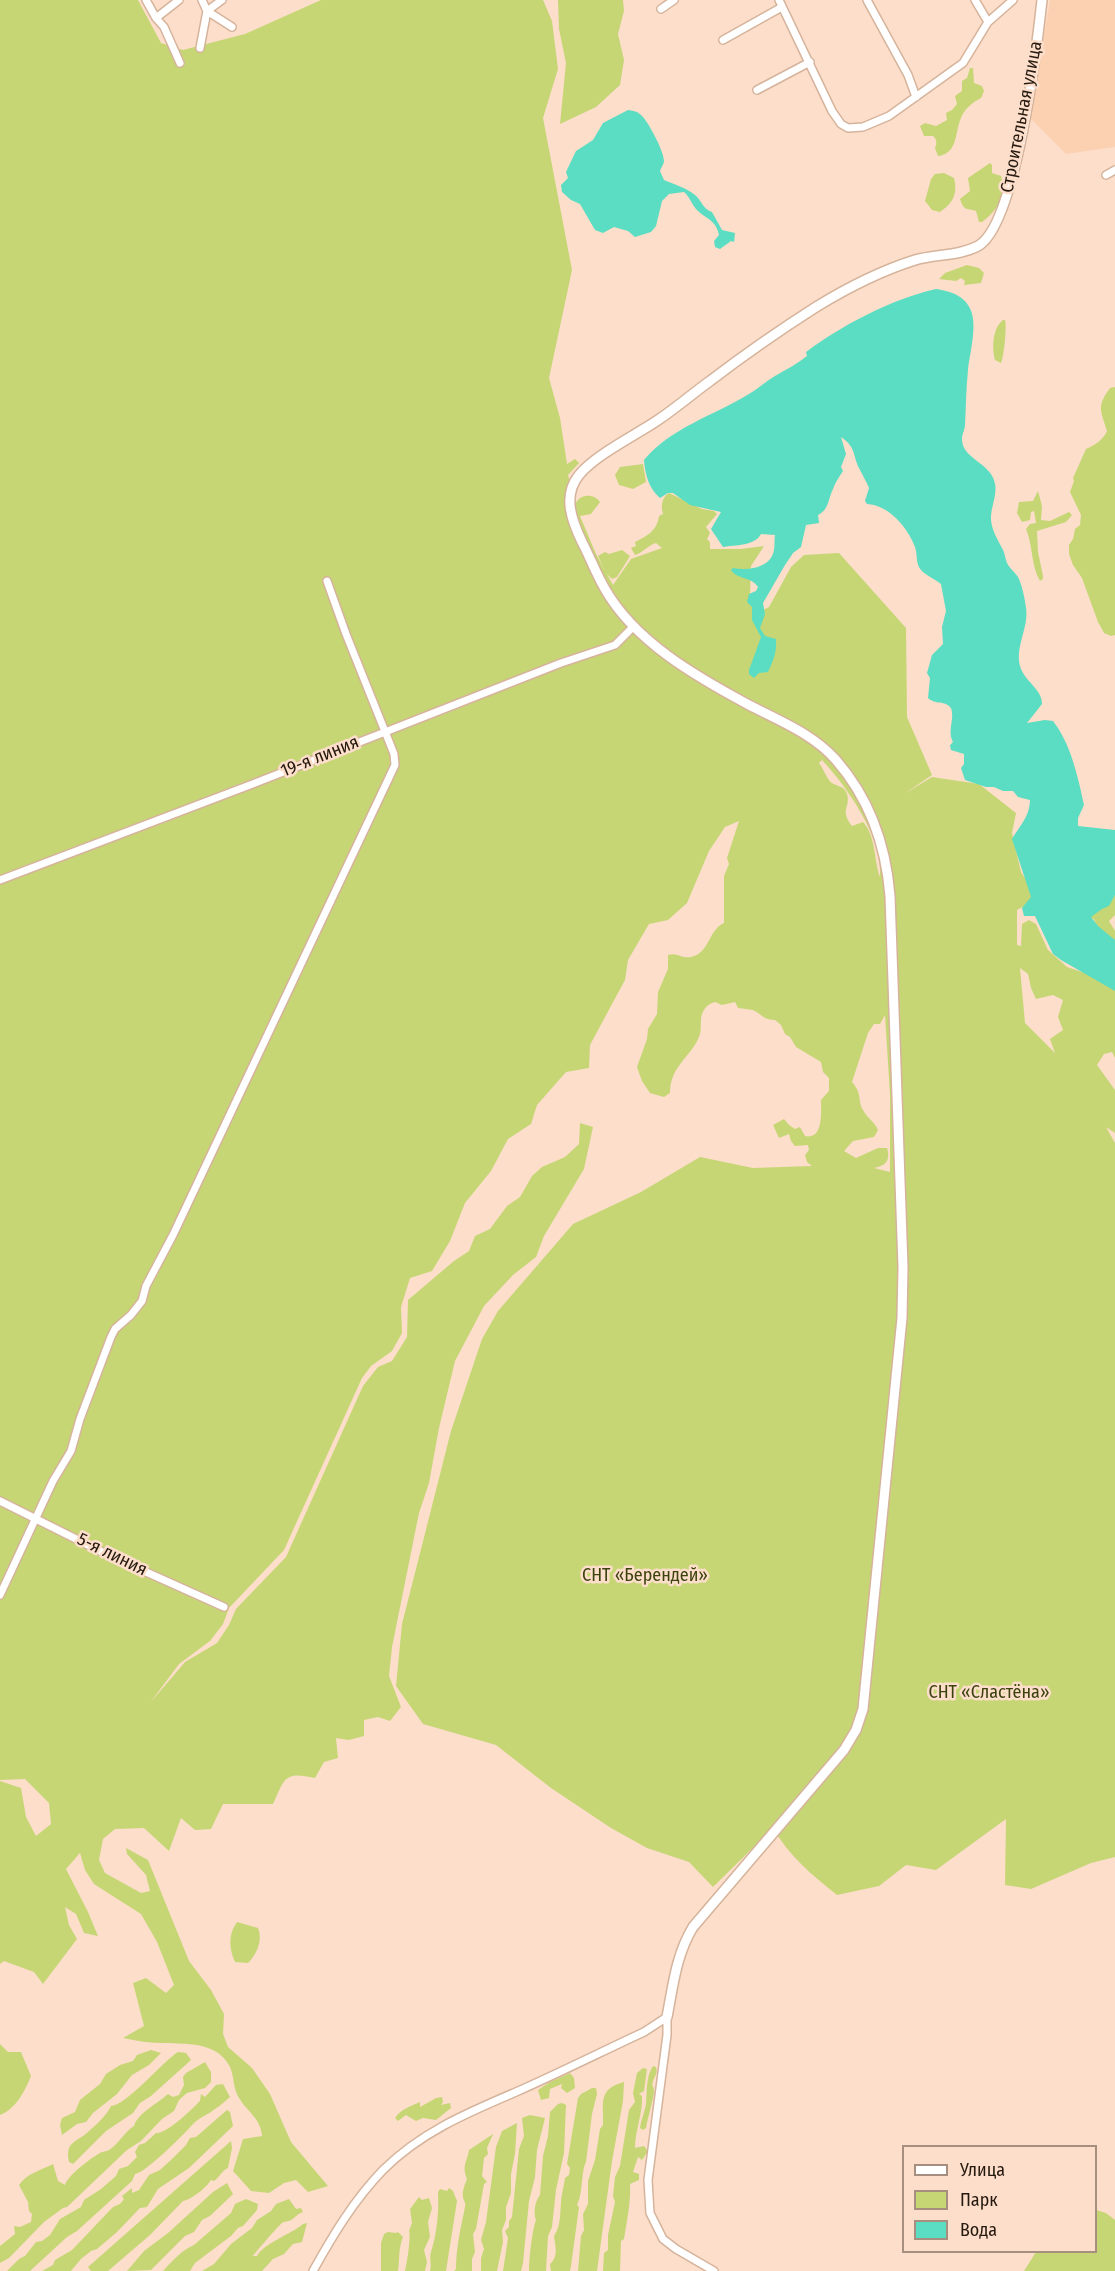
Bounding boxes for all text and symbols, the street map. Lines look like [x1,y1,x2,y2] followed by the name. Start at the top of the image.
[997,39,1047,195] street label: Строительная улица
[278,732,362,782] street label: 19-я линия
[74,1529,150,1581] street label: 5-я линия
[582,1565,708,1587] park label: СНТ «Берендей»
[929,1682,1049,1704] park label: СНТ «Сластёна»
[902,2145,1097,2253] legend
[960,2159,1005,2181] text: Улица
[960,2189,998,2211] text: Парк
[960,2219,997,2241] text: Вода

